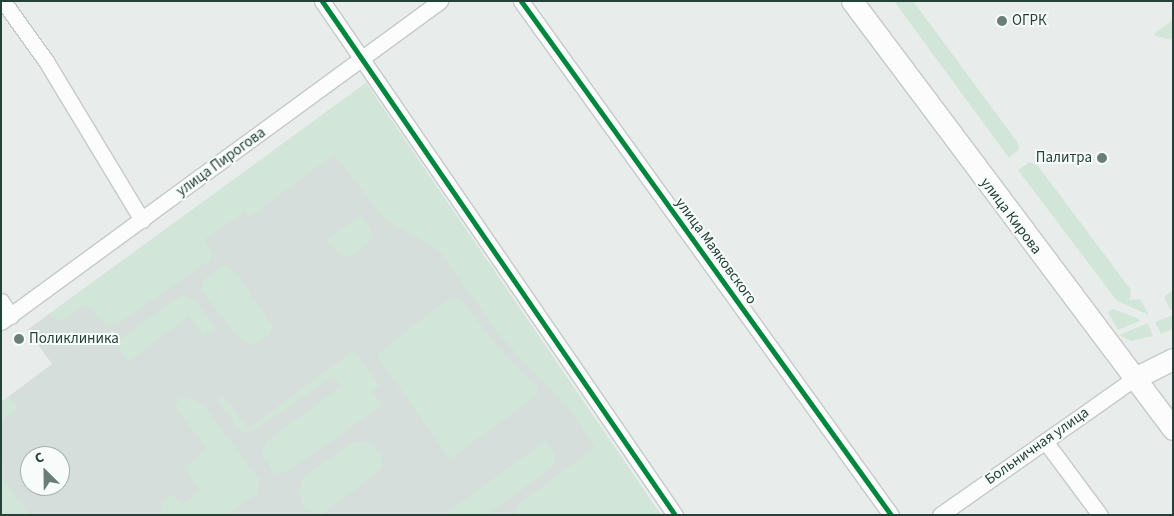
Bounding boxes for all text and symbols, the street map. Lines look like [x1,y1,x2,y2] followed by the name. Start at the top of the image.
[1012,12,1047,30] place label: ОГРК
[996,15,1008,27] marker: ОГРК
[173,124,269,200] street label: улица Пирогова
[1036,149,1092,167] place label: Палитра
[1096,152,1108,164] marker: Палитра
[976,174,1046,258] street label: улица Кирова
[671,194,761,308] street label: улица Маяковского
[29,330,119,348] place label: Поликлиника
[13,333,25,345] marker: Поликлиника
[982,403,1092,489] street label: Больничная улица
[20,446,70,496] north arrow
[32,447,47,469] text: С

